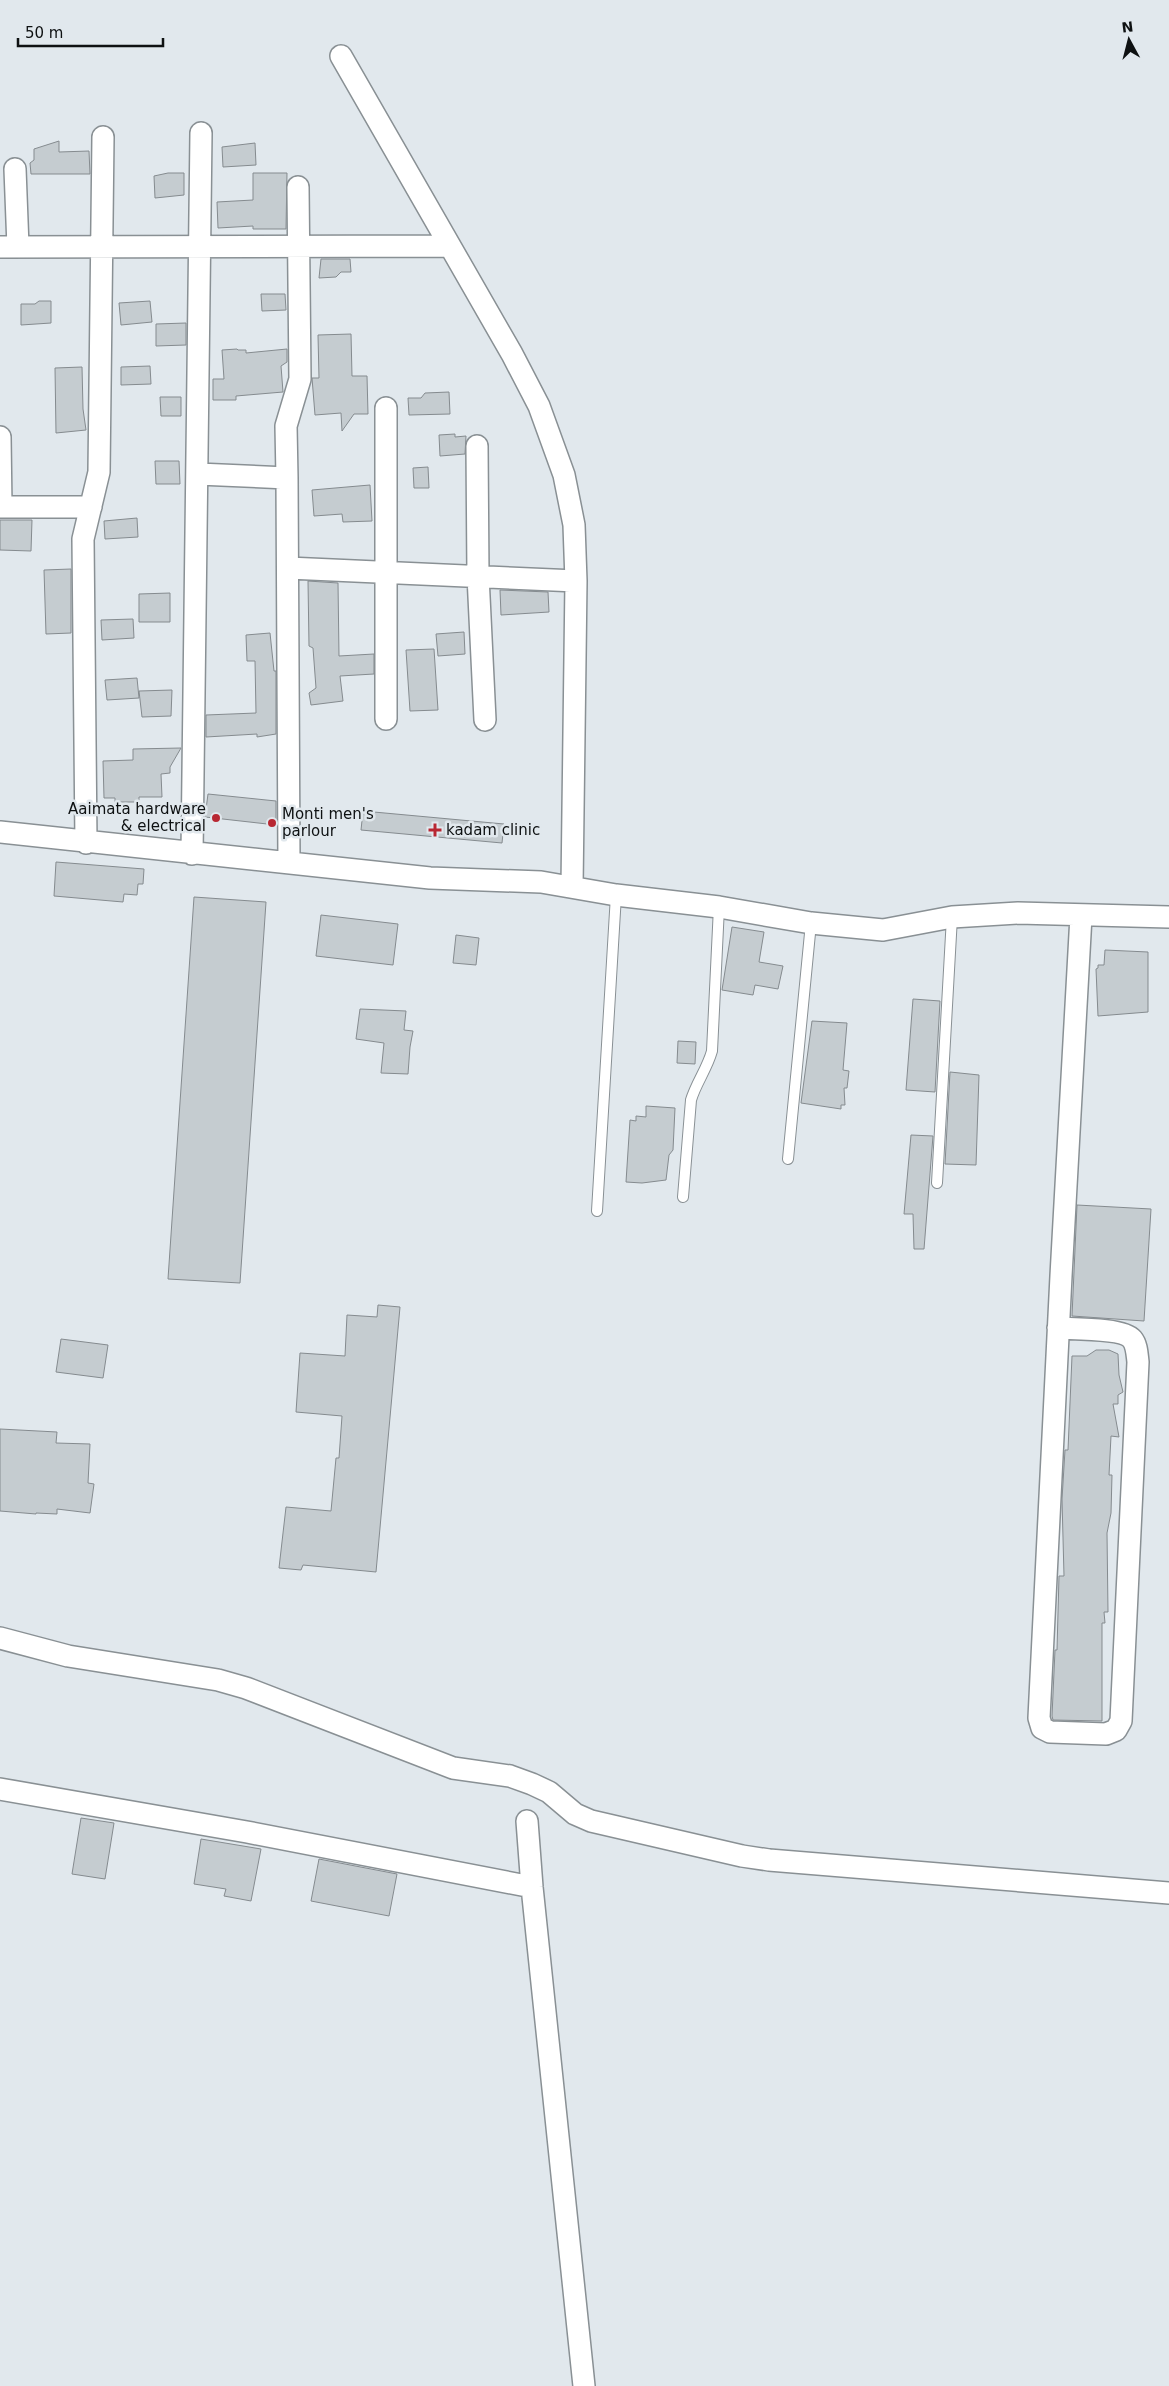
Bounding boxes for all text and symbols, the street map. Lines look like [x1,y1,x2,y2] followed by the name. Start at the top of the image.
[18,15,162,47] scale bar
[1104,15,1154,65] north arrow
[1121,18,1134,36] text: N
[25,24,63,42] text: 50 m
[68,800,206,835] place label: Aaimata hardware & electrical
[282,805,374,840] place label: Monti men's parlour
[210,812,222,824] marker: Aaimata hardware & electrical
[266,817,278,829] marker: Monti men's parlour
[446,821,540,839] place label: kadam clinic
[428,823,442,837] marker: kadam clinic

